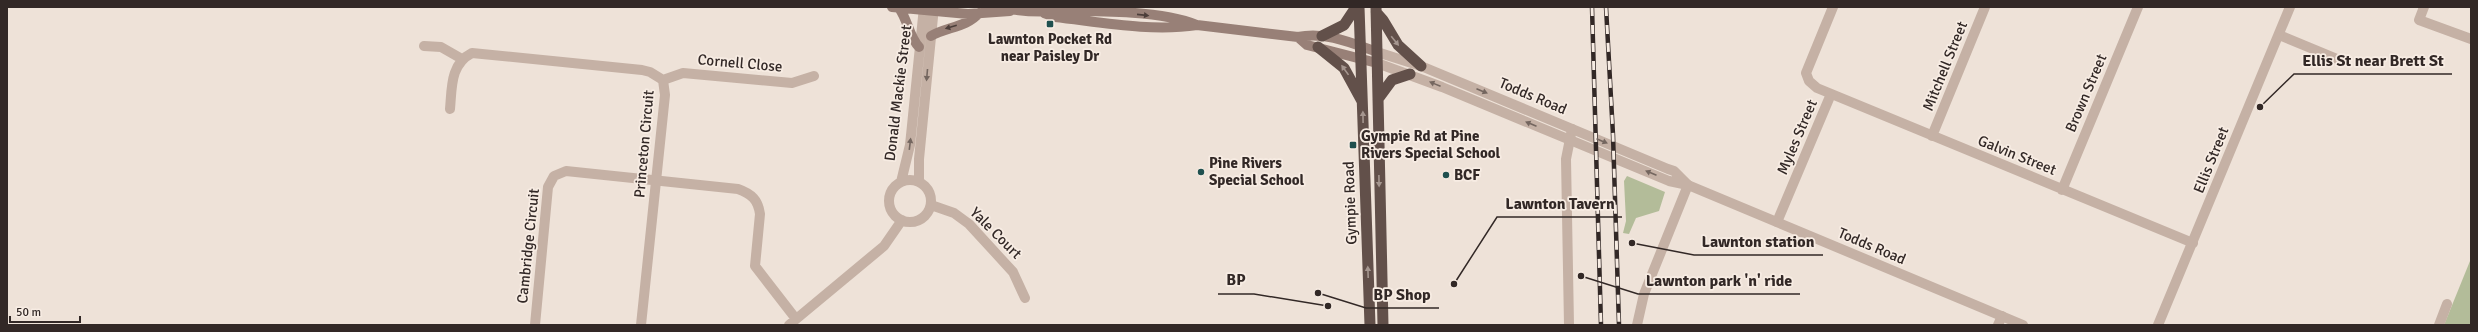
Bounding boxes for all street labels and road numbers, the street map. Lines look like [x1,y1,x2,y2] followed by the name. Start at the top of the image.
[1919,19,1971,113] street label: Mitchell Street
[881,24,915,162] street label: Donald Mackie Street
[697,50,783,76] street label: Cornell Close
[2061,51,2111,135] street label: Brown Street
[1496,74,1570,118] street label: Todds Road
[630,89,658,199] street label: Princeton Circuit
[1773,97,1821,177] street label: Myles Street
[2190,124,2232,196] street label: Ellis Street
[1975,131,2059,179] street label: Galvin Street
[1340,161,1360,245] street label: Gympie Road
[513,187,543,305] street label: Cambridge Circuit
[966,203,1026,263] street label: Yale Court
[1835,224,1909,268] street label: Todds Road

